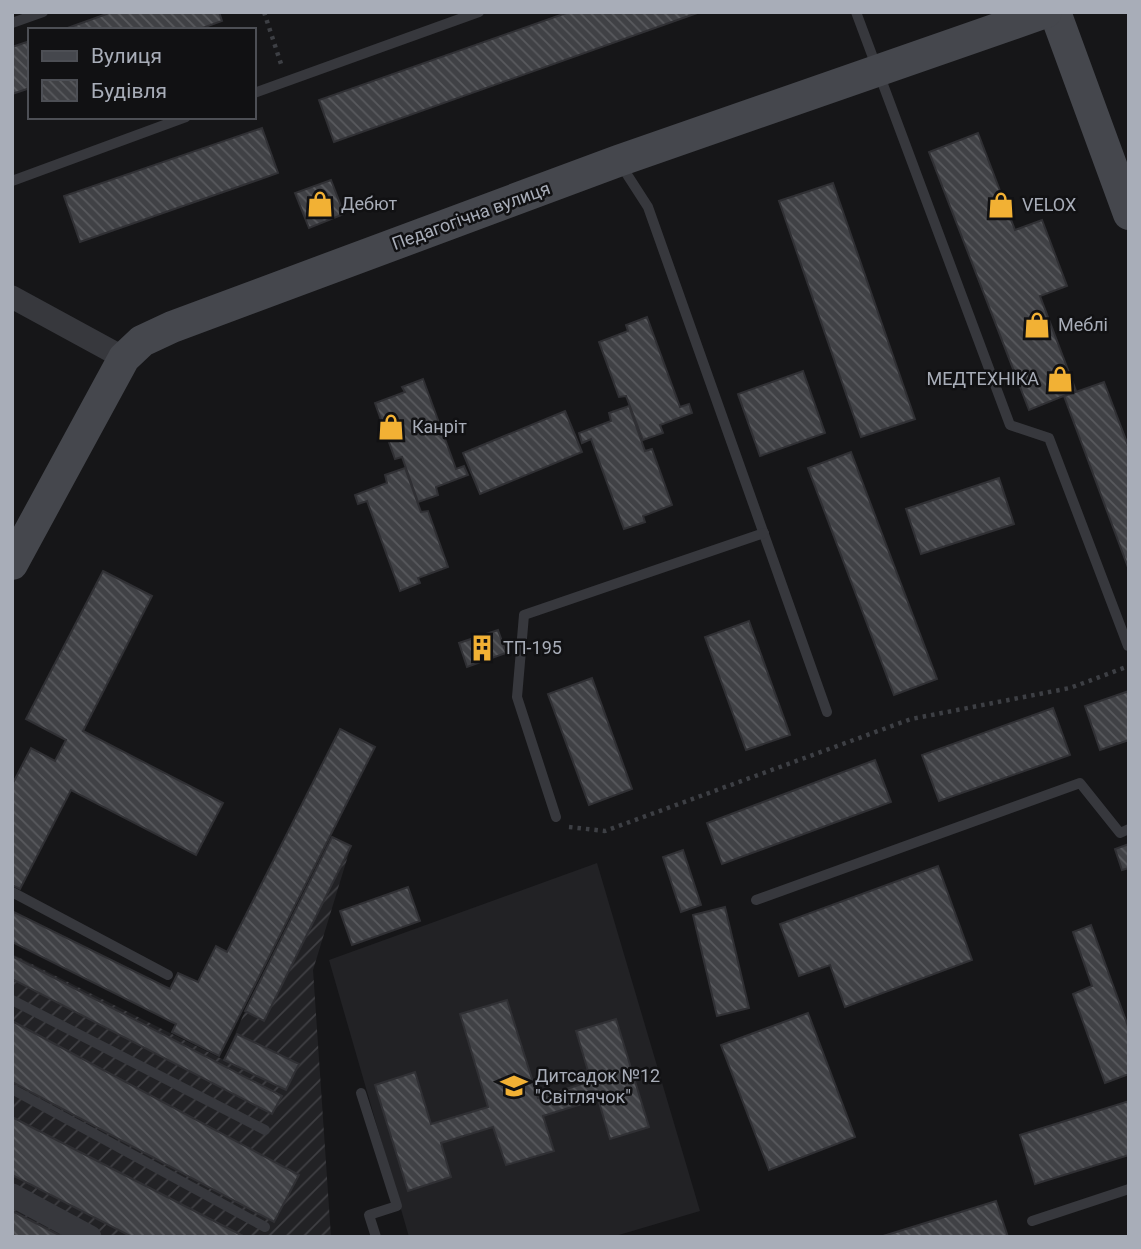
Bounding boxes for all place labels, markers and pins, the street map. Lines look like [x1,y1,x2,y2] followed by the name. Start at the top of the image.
[305,189,335,219] shop icon: Дебют
[986,190,1016,220] shop icon: VELOX
[341,193,398,214] place label: Дебют
[1022,194,1076,215] place label: VELOX
[1022,310,1052,340] shop icon: Меблі
[1058,314,1108,335] place label: Меблі
[1045,364,1075,394] shop icon: МЕДТЕХНІКА
[927,368,1039,389] place label: МЕДТЕХНІКА
[376,412,406,442] shop icon: Канріт
[412,416,467,437] place label: Канріт
[467,633,497,663] building icon: ТП-195
[503,637,562,658] place label: ТП-195
[535,1065,660,1107] place label: Дитсадок №12 "Світлячок"
[499,1071,529,1101] school or university icon: Дитсадок №12 "Світлячок"

